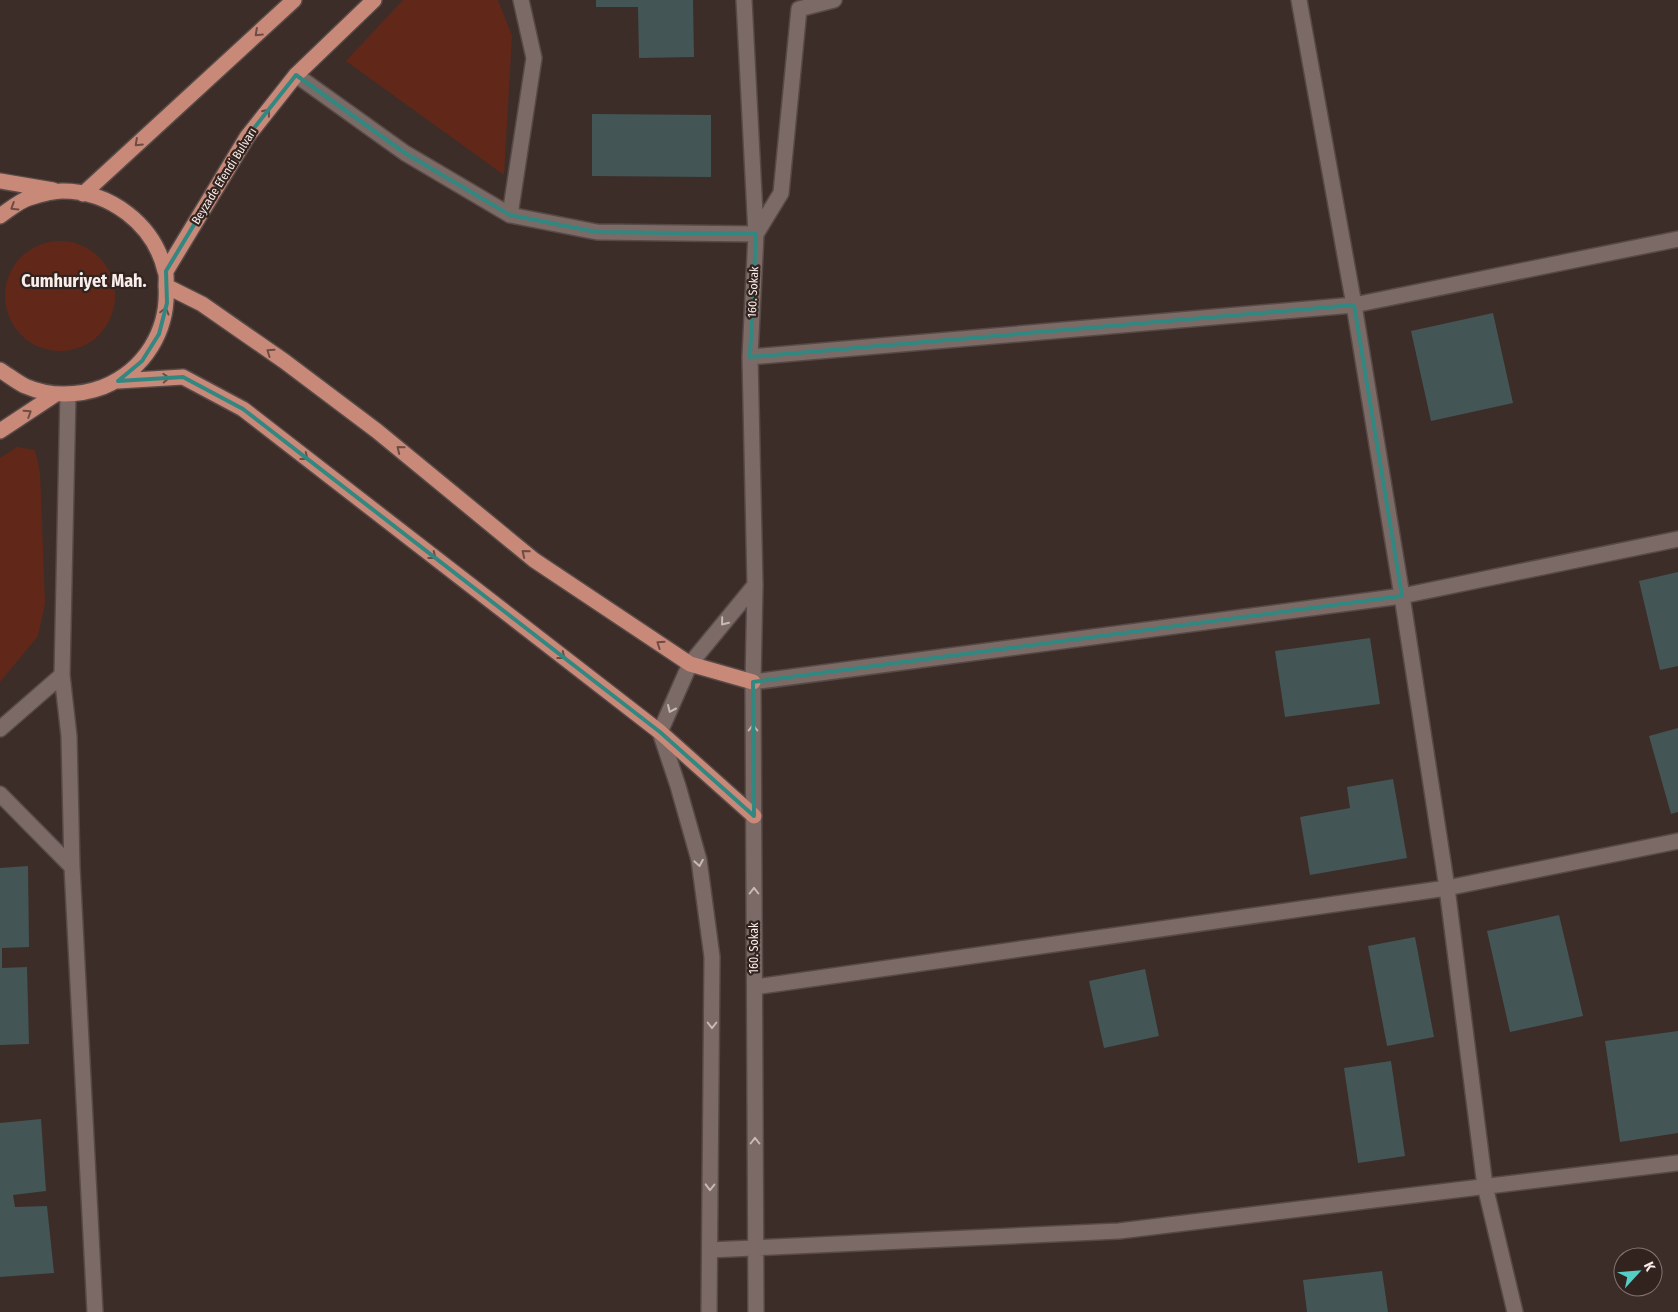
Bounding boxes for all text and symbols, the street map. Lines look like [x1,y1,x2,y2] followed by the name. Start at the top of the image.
[254,27,263,36] one-way arrow
[261,108,270,117] one-way arrow
[189,125,259,227] street label: Beyzade Efendi Bulvarı
[135,137,144,146] one-way arrow
[11,200,20,210] one-way arrow
[745,266,761,318] street label: 160. Sokak
[21,270,147,292] district label: Cumhuriyet Mah.
[159,307,170,316] one-way arrow
[266,349,276,358] one-way arrow
[163,373,171,384] one-way arrow
[23,409,32,419] one-way arrow
[397,447,406,455] one-way arrow
[299,451,309,460] one-way arrow
[522,550,531,558] one-way arrow
[427,551,436,559] one-way arrow
[720,617,729,626] one-way arrow
[656,641,666,650] one-way arrow
[556,650,565,658] one-way arrow
[666,704,677,713] one-way arrow
[748,724,758,732] one-way arrow
[694,859,704,868] one-way arrow
[749,887,759,894] one-way arrow
[747,922,761,974] street label: 160. Sokak
[707,1022,717,1029] one-way arrow
[750,1137,760,1144] one-way arrow
[705,1184,715,1192] one-way arrow
[1613,1247,1663,1297] north arrow
[1640,1259,1659,1275] text: K

